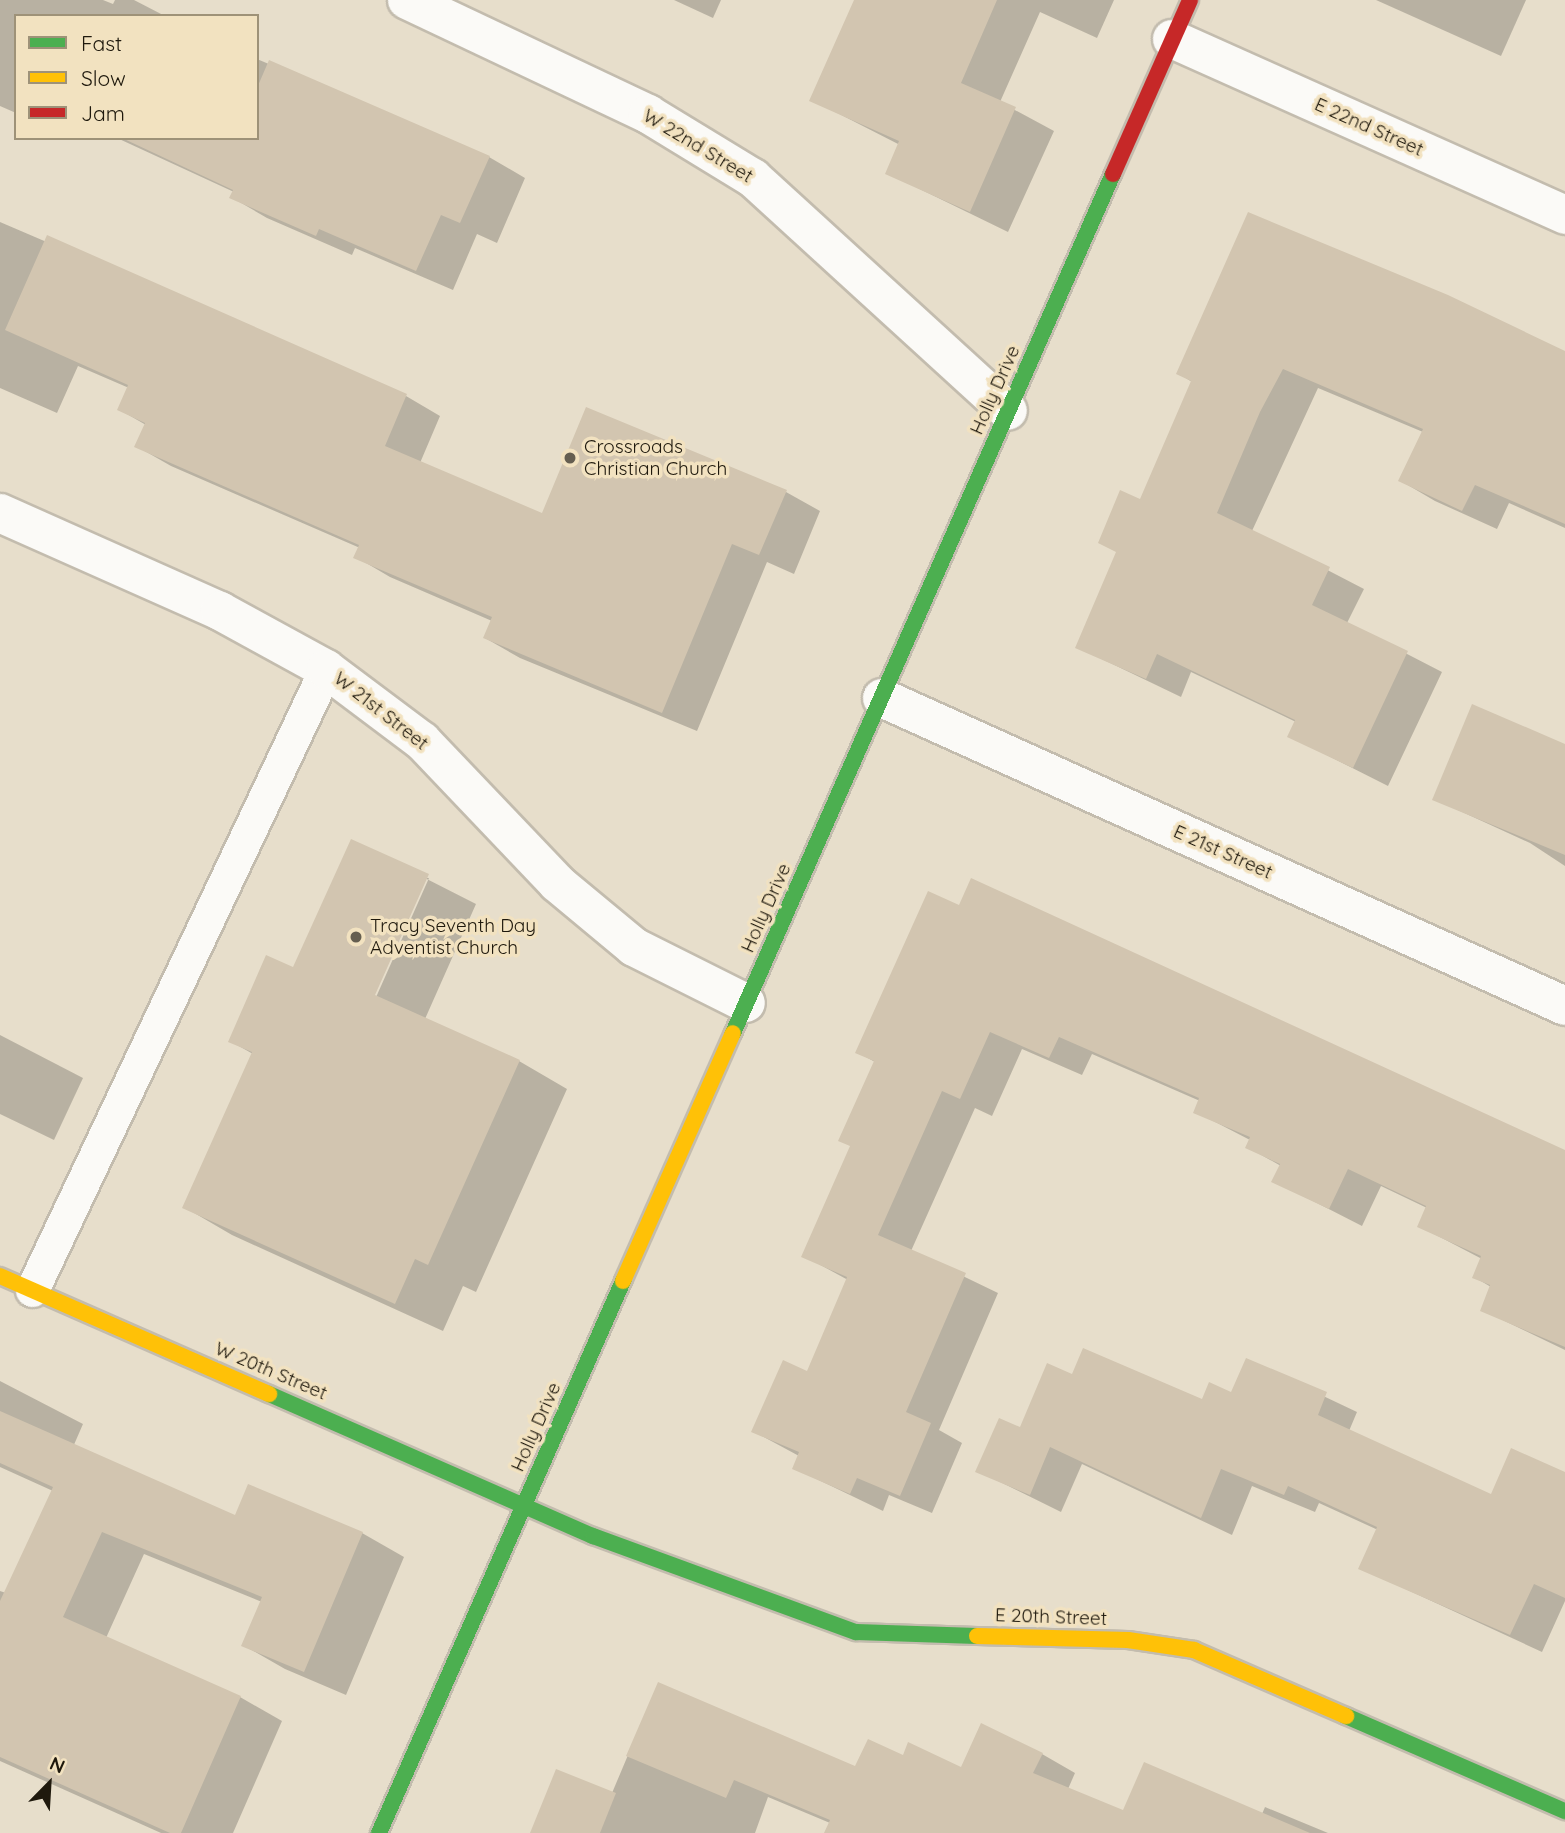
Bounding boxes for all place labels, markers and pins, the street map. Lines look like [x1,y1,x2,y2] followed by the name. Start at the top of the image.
[584,436,727,480] place label: Crossroads Christian Church
[562,450,578,466] marker: Crossroads Christian Church
[370,915,536,959] place label: Tracy Seventh Day Adventist Church
[348,929,364,945] marker: Tracy Seventh Day Adventist Church

